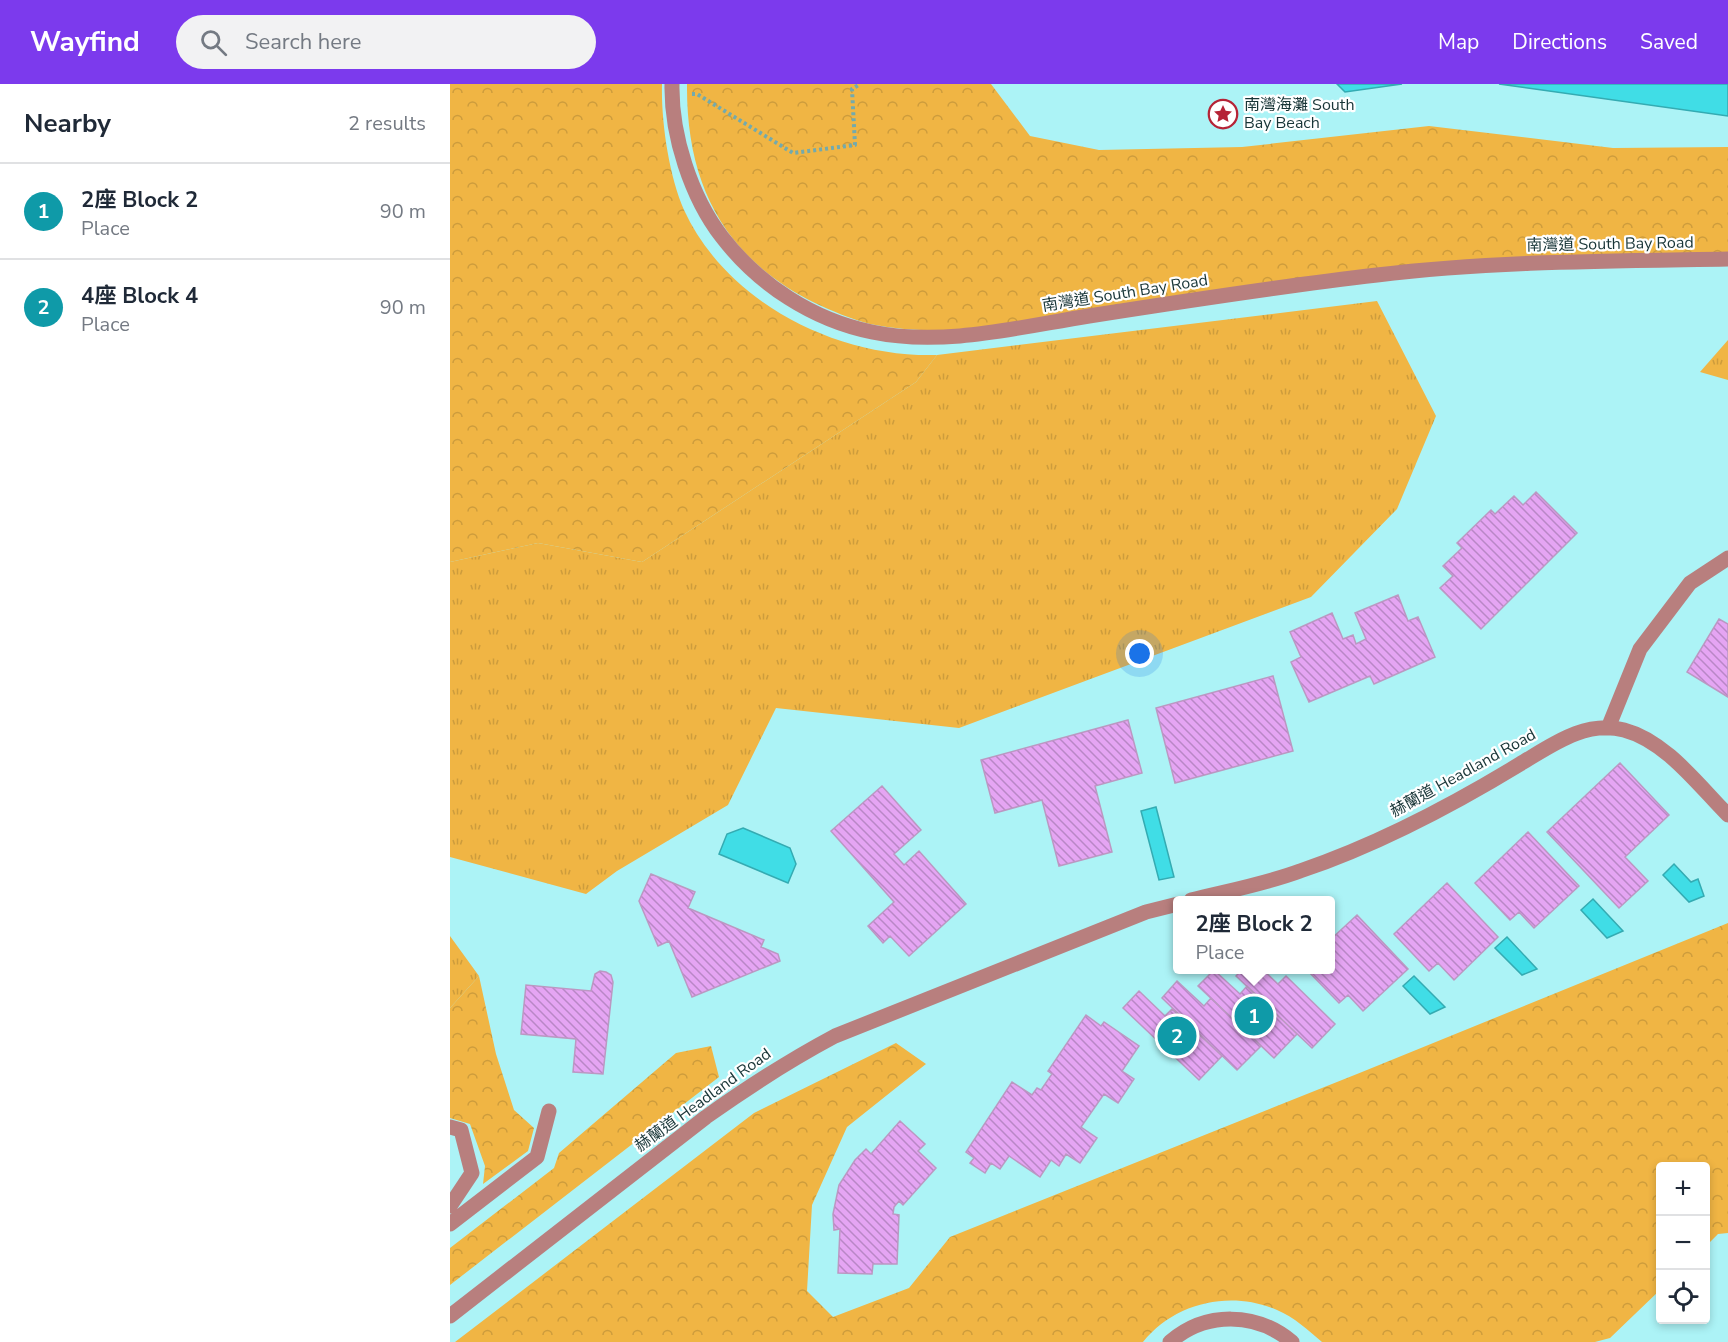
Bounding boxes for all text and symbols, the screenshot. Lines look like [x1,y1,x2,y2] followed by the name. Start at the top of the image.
[176,15,596,69] search box
[30,23,140,61] text: Wayfind
[197,26,230,59] icon: search
[245,27,362,57] text: Search here
[1438,28,1479,56] text: Map
[1512,28,1607,56] text: Directions
[1640,28,1698,56] text: Saved
[1244,94,1355,134] place label: 南灣海灘 South Bay Beach
[1207,98,1239,130] place icon: 南灣海灘 South Bay Beach
[24,106,111,141] text: Nearby
[348,110,426,137] text: 2 results
[81,185,198,215] text: 2座 Block 2
[38,198,50,225] text: 1
[380,198,426,225] text: 90 m
[81,215,130,242] text: Place
[1526,232,1694,256] street label: 南灣道 South Bay Road
[1041,269,1209,317] street label: 南灣道 South Bay Road
[81,281,198,311] text: 4座 Block 4
[38,294,50,321] text: 2
[380,294,426,321] text: 90 m
[81,311,130,338] text: Place
[1125,639,1154,668] your location
[1386,724,1540,822] street label: 赫蘭道 Headland Road
[1173,896,1335,974] popup
[1195,909,1313,939] text: 2座 Block 2
[1195,939,1244,966] text: Place
[1234,994,1274,1038] pin: 1
[1158,1014,1196,1058] pin: 2
[630,1043,776,1157] street label: 赫蘭道 Headland Road
[1656,1162,1710,1324] map controls
[1656,1162,1710,1216] button: +
[1656,1216,1710,1270] button: −
[1656,1270,1710,1324] button: locate

